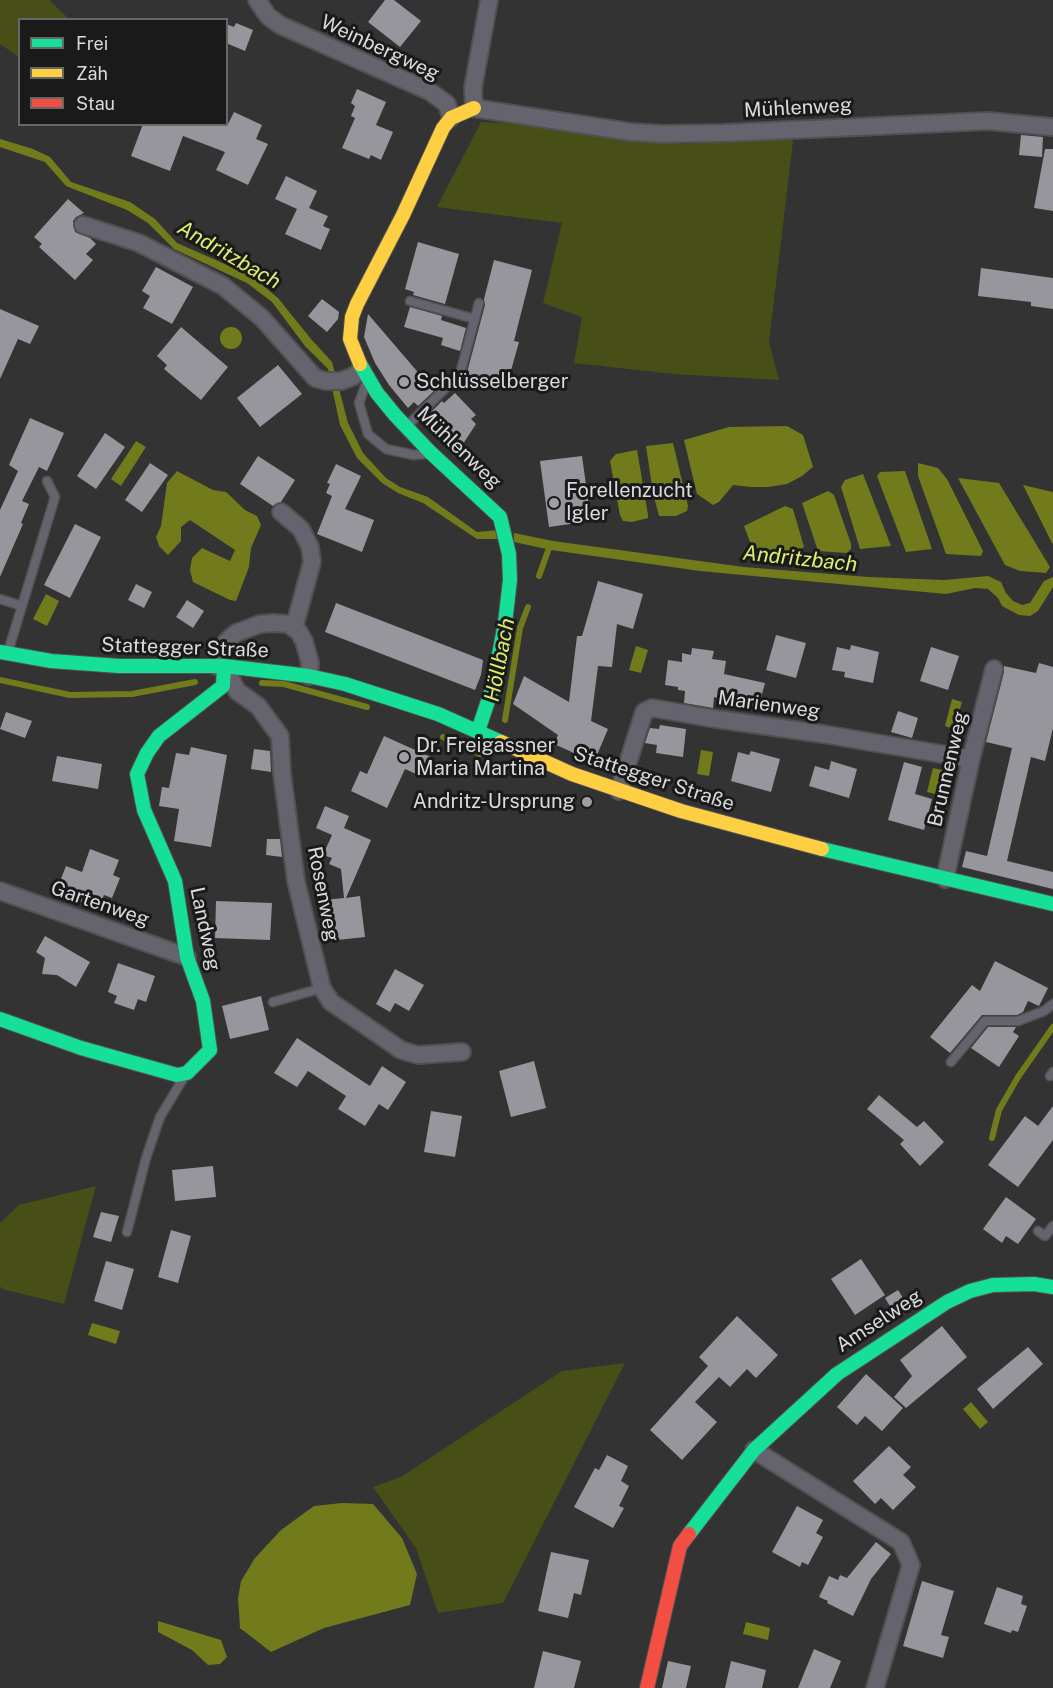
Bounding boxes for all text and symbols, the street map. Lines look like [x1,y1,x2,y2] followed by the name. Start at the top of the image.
[317,10,443,86] street label: Weinbergweg
[18,18,228,126] legend
[76,33,108,54] text: Frei
[76,63,108,84] text: Zäh
[76,93,115,114] text: Stau
[743,93,853,123] street label: Mühlenweg
[173,215,285,295] water label: Andritzbach
[416,370,569,394] place label: Schlüsselberger
[397,375,411,389] marker: Schlüsselberger
[412,402,506,494] street label: Mühlenweg
[566,479,693,526] place label: Forellenzucht Igler
[547,496,561,510] marker: Forellenzucht Igler
[742,540,858,578] water label: Andritzbach
[480,616,520,704] water label: Höllbach
[101,633,269,663] street label: Stattegger Straße
[716,686,822,724] street label: Marienweg
[923,709,973,829] street label: Brunnenweg
[416,734,555,781] place label: Dr. Freigassner Maria Martina
[571,742,737,816] street label: Stattegger Straße
[397,750,411,764] marker: Dr. Freigassner Maria Martina
[413,790,575,814] place label: Andritz-Ursprung
[580,795,594,809] marker: Andritz-Ursprung
[302,844,344,944] street label: Rosenweg
[48,876,152,932] street label: Gartenweg
[184,885,226,973] street label: Landweg
[832,1284,926,1358] street label: Amselweg

